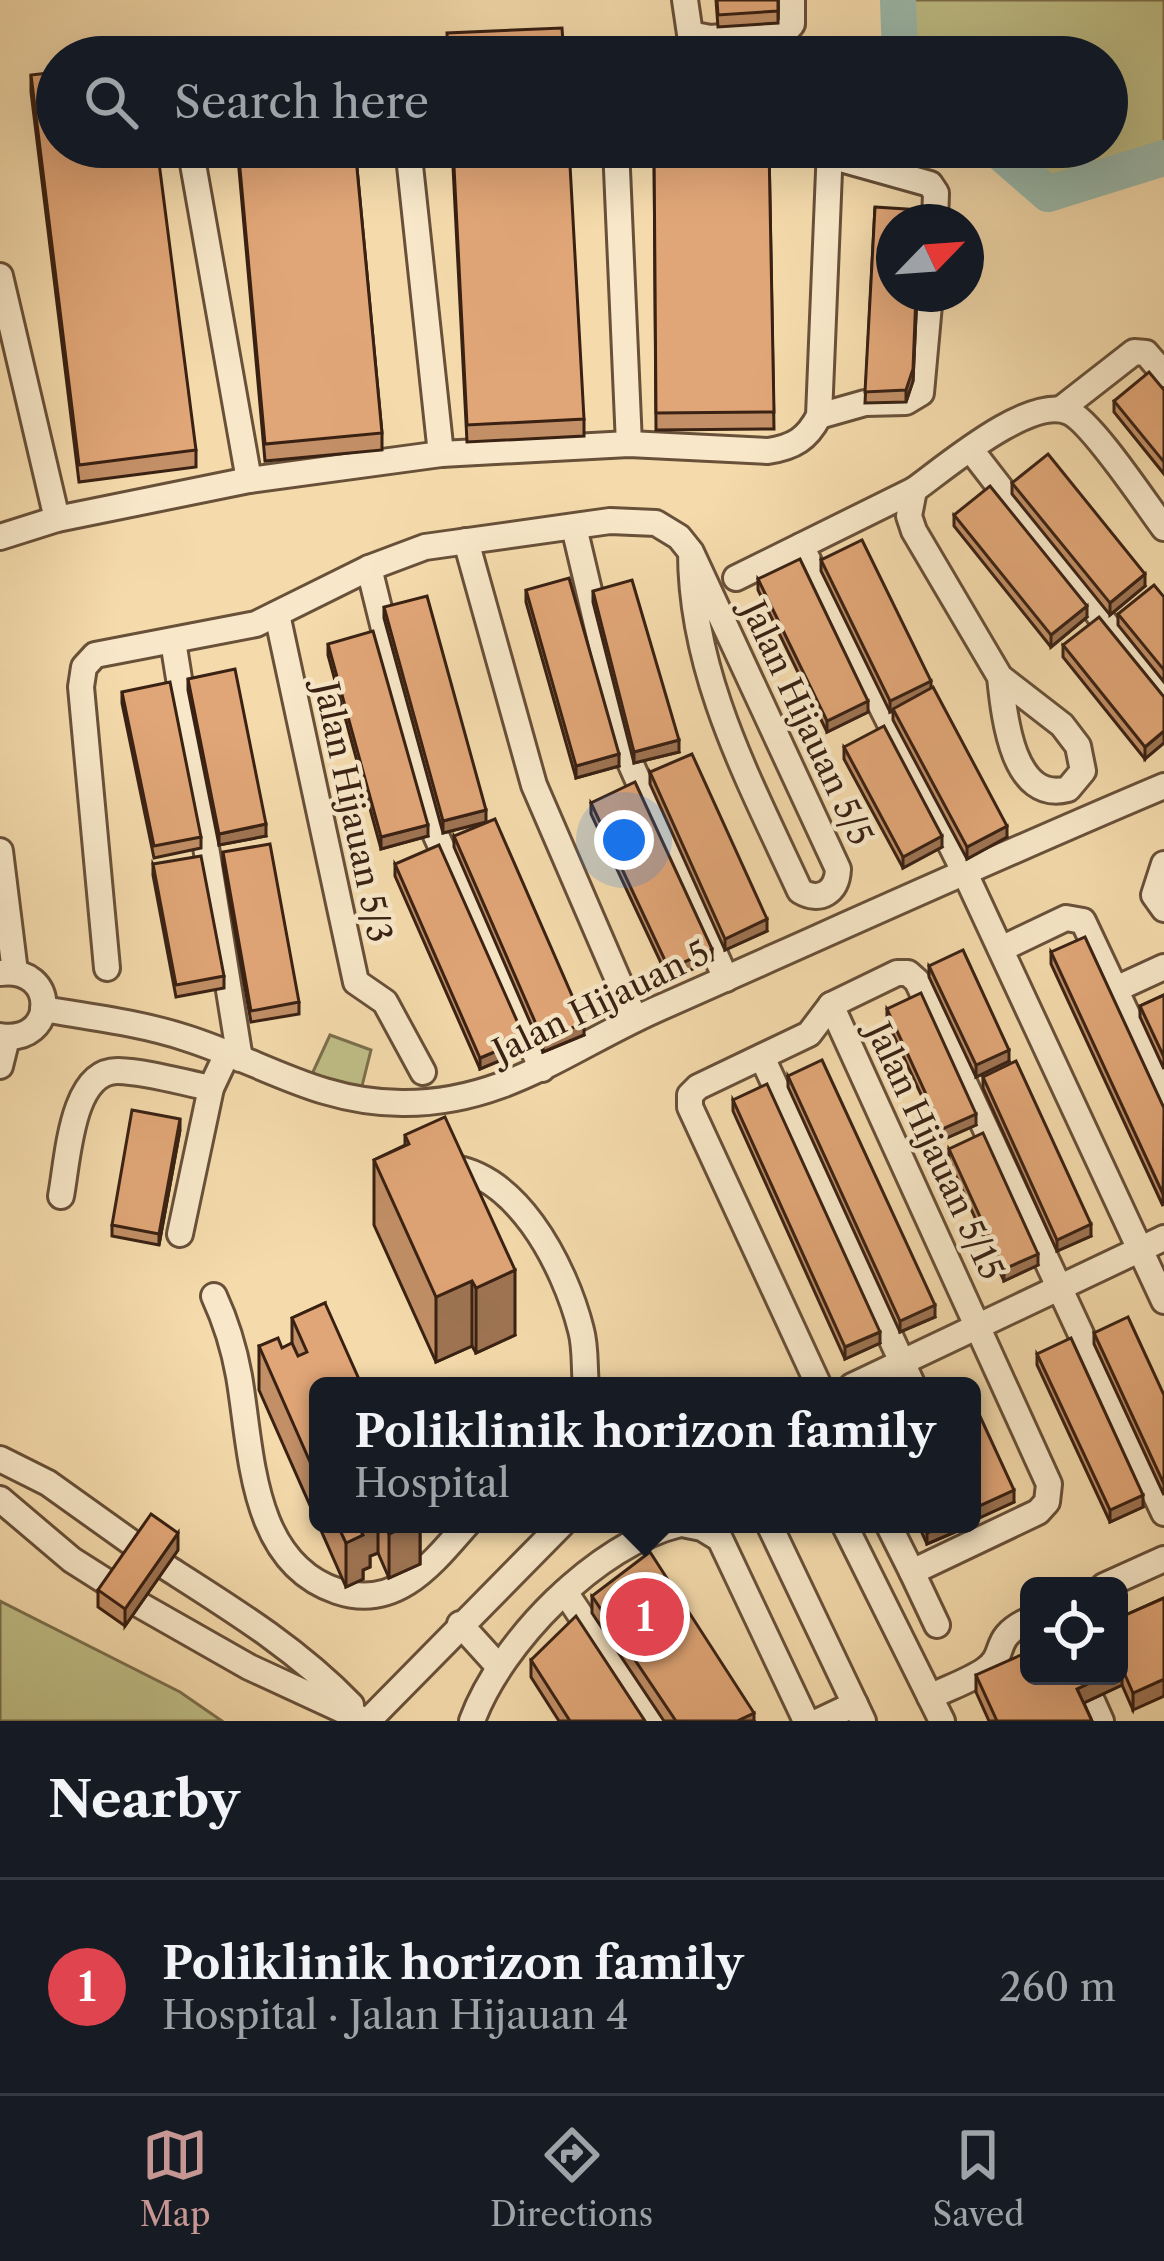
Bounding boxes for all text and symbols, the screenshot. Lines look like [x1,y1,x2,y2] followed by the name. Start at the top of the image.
[36,36,1128,168] search box
[78,69,144,135] icon: search
[174,74,429,130] text: Search here
[876,204,984,312] north arrow
[730,590,882,852] street label: Jalan Hijauan 5/5
[304,673,401,946] street label: Jalan Hijauan 5/3
[594,810,654,870] your location
[482,932,716,1074] street label: Jalan Hijauan 5
[855,1011,1013,1286] street label: Jalan Hijauan 5/15
[309,1377,981,1533] popup
[354,1403,936,1459] text: Poliklinik horizon family
[354,1459,510,1507] text: Hospital
[606,1572,684,1662] pin: 1
[1020,1577,1128,1685] map controls
[1020,1577,1128,1685] button: locate
[48,1768,240,1830] text: Nearby
[162,1935,743,1991] text: Poliklinik horizon family
[78,1963,96,2011] text: 1
[999,1963,1116,2011] text: 260 m
[162,1991,629,2039] text: Hospital · Jalan Hijauan 4
[140,2122,211,2235] tab: Map
[490,2122,653,2235] tab: Directions
[933,2122,1024,2235] tab: Saved

